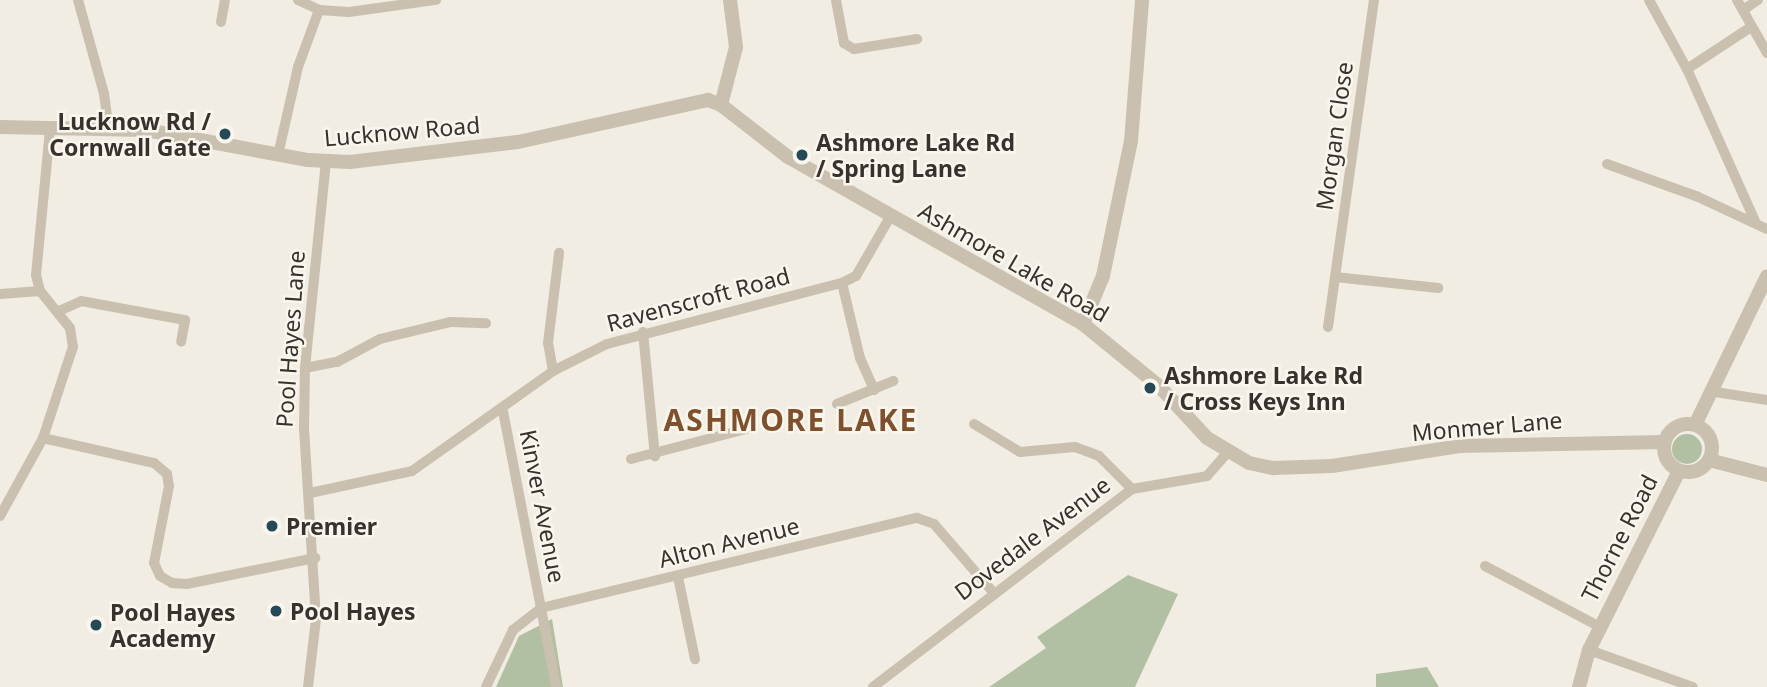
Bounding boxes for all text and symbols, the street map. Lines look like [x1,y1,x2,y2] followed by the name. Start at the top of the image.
[1310,60,1358,212] street label: Morgan Close
[49,107,211,161] place label: Lucknow Rd / Cornwall Gate
[323,110,481,152] street label: Lucknow Road
[217,126,233,142] marker: Lucknow Rd / Cornwall Gate
[816,128,1015,182] place label: Ashmore Lake Rd / Spring Lane
[794,147,810,163] marker: Ashmore Lake Rd / Spring Lane
[914,196,1114,328] street label: Ashmore Lake Road
[270,250,310,428] street label: Pool Hayes Lane
[603,261,793,337] street label: Ravenscroft Road
[1164,361,1363,415] place label: Ashmore Lake Rd / Cross Keys Inn
[1142,380,1158,396] marker: Ashmore Lake Rd / Cross Keys Inn
[665,402,917,438] district label: ASHMORE LAKE
[1411,406,1563,446] street label: Monmer Lane
[515,427,571,585] street label: Kinver Avenue
[1575,470,1663,606] street label: Thorne Road
[949,471,1115,605] street label: Dovedale Avenue
[656,511,802,573] street label: Alton Avenue
[286,512,377,540] place label: Premier
[264,518,280,534] marker: Premier
[290,597,416,625] place label: Pool Hayes
[110,598,236,652] place label: Pool Hayes Academy
[268,603,284,619] marker: Pool Hayes
[88,617,104,633] marker: Pool Hayes Academy

